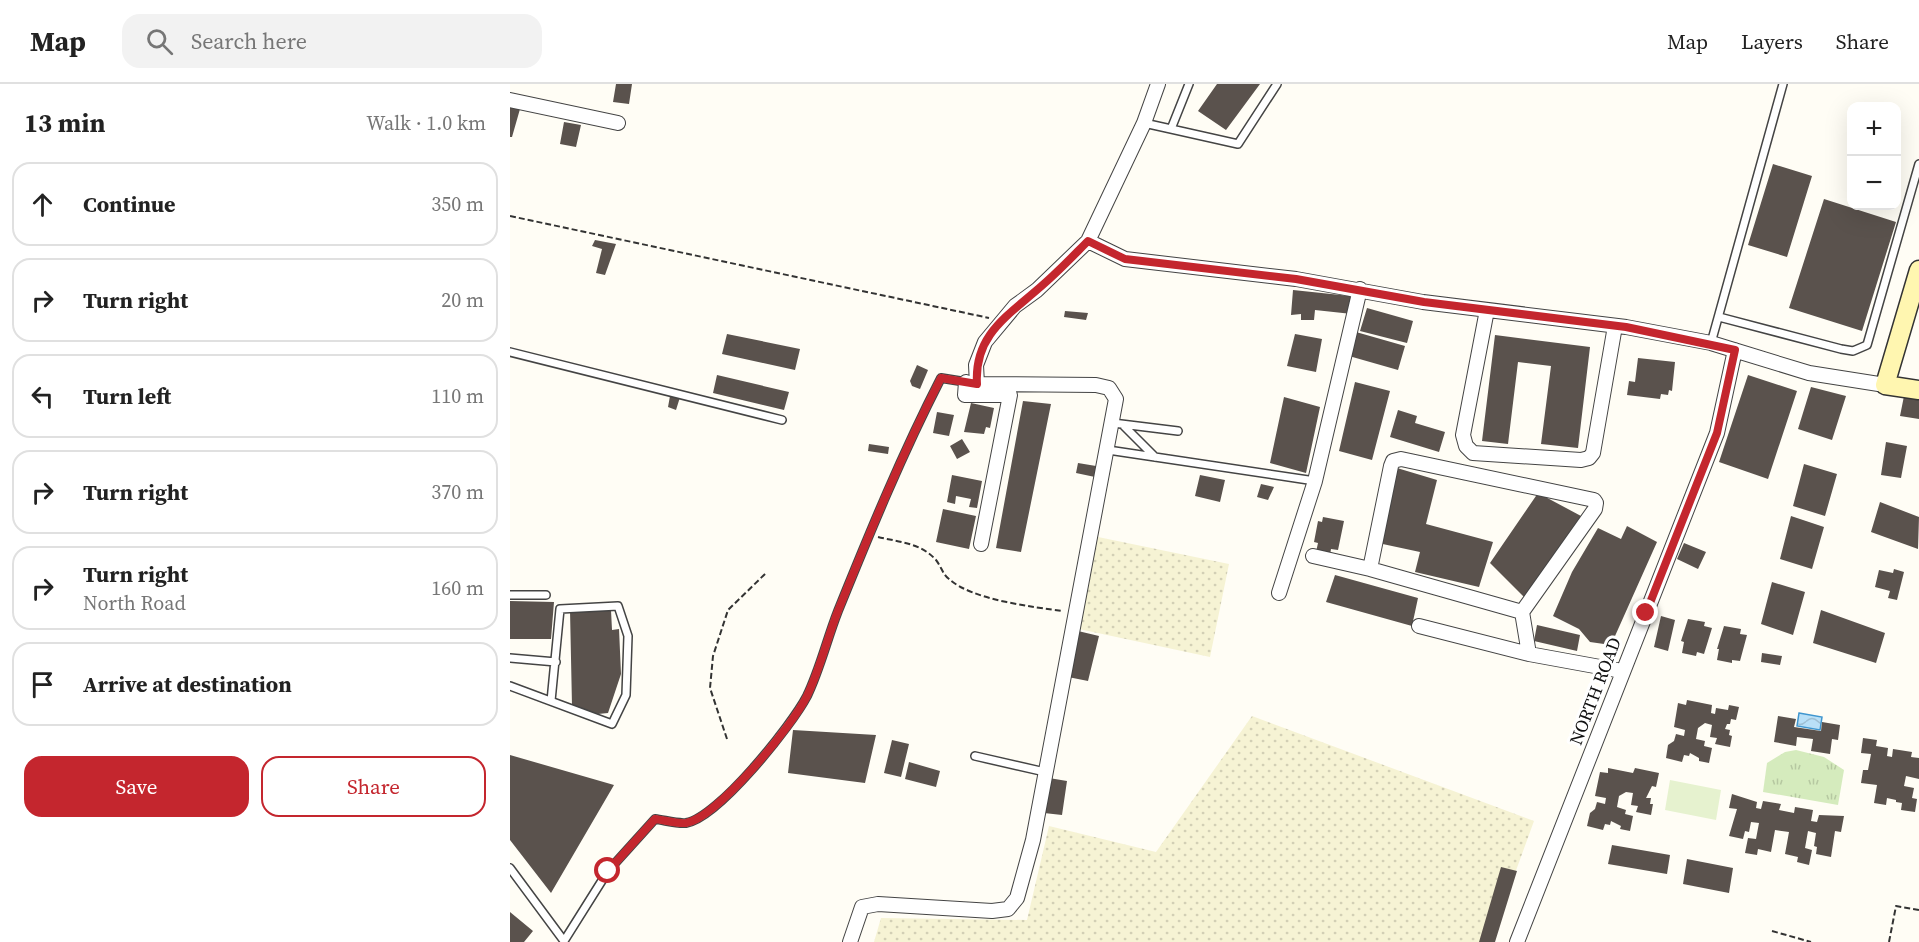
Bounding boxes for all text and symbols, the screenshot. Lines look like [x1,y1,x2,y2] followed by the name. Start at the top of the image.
[122,14,542,68] search box
[30,22,86,60] text: Map
[143,25,176,58] icon: search
[191,26,307,56] text: Search here
[1667,27,1708,56] text: Map
[1741,27,1803,56] text: Layers
[1836,27,1889,56] text: Share
[1847,102,1901,210] map controls
[1847,102,1901,156] button: +
[24,105,106,141] text: 13 min
[366,109,486,137] text: Walk · 1.0 km
[1847,156,1901,210] button: −
[26,188,59,221] icon: ahead
[83,189,176,219] text: Continue
[431,190,484,218] text: 350 m
[26,284,59,317] icon: right
[83,285,188,315] text: Turn right
[441,286,484,314] text: 20 m
[26,380,59,413] icon: left
[83,381,171,411] text: Turn left
[431,382,484,410] text: 110 m
[26,476,59,509] icon: right
[83,477,188,507] text: Turn right
[431,478,484,506] text: 370 m
[83,559,188,589] text: Turn right
[26,572,59,605] icon: right
[431,574,484,602] text: 160 m
[83,589,186,617] text: North Road
[1632,599,1658,625] route end
[1563,634,1627,748] street label: NORTH ROAD
[26,668,59,701] icon: arrive
[83,669,292,699] text: Arrive at destination
[24,756,249,817] button: Save
[261,756,486,817] button: Share
[594,857,620,883] route start

